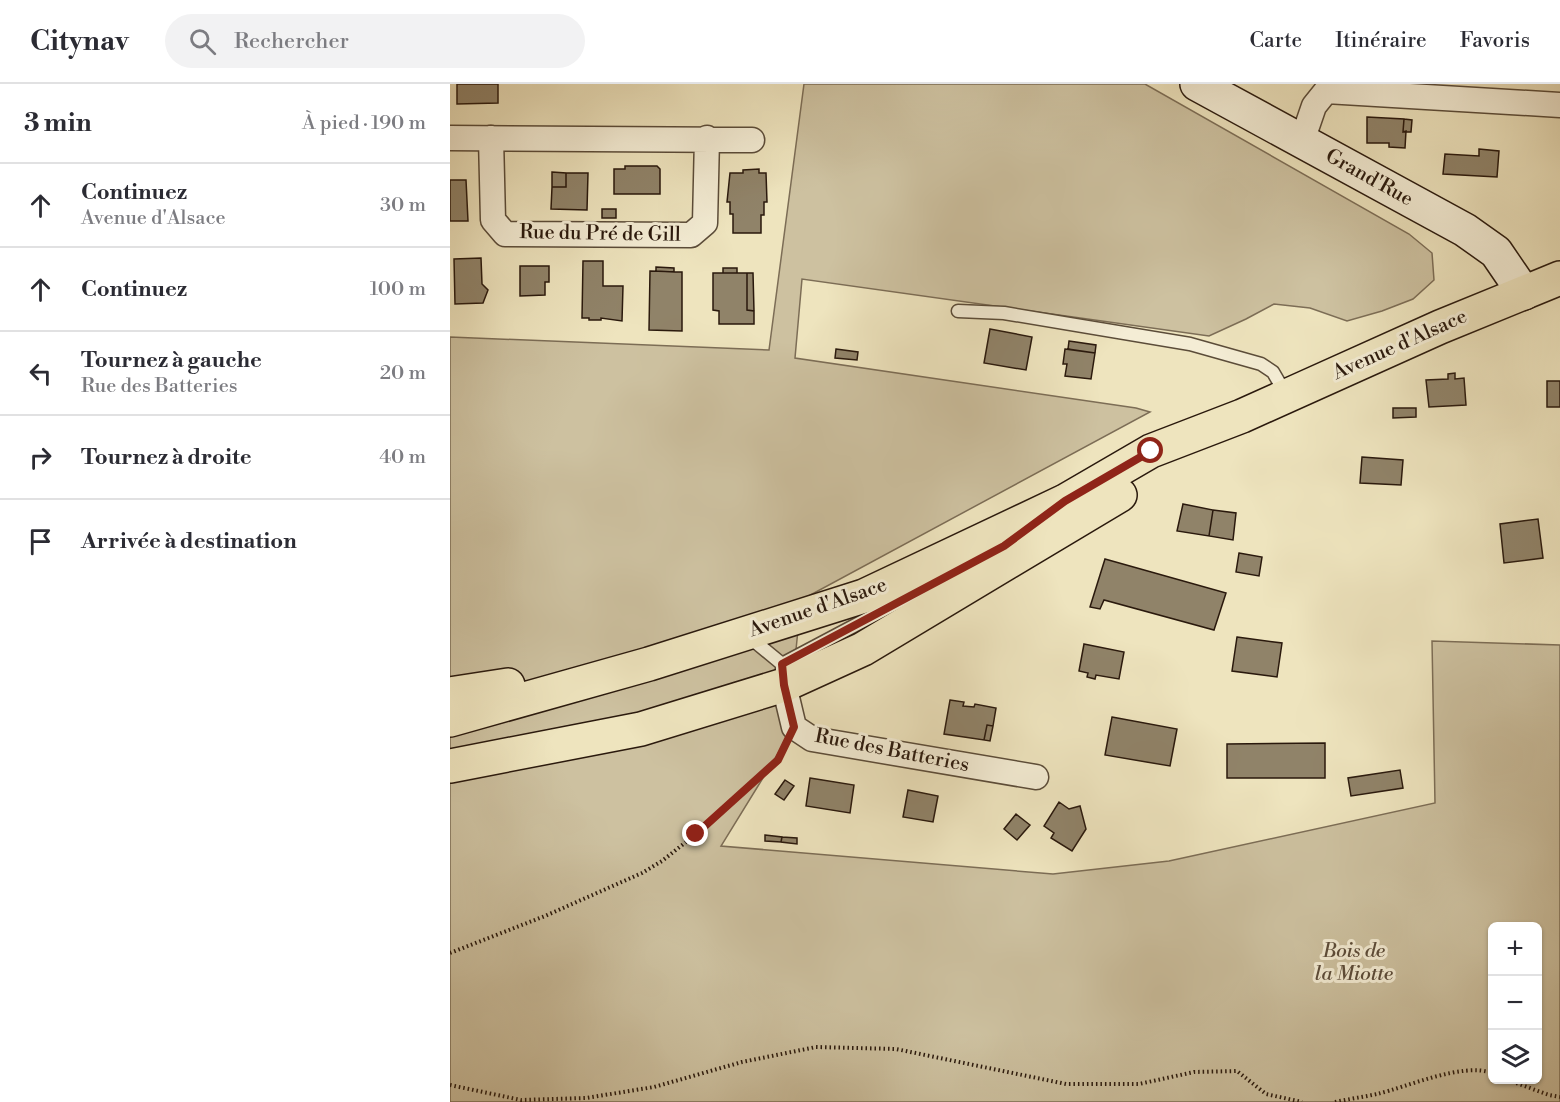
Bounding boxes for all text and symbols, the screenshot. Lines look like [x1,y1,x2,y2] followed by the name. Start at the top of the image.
[165,14,585,68] search box
[30,24,129,59] text: Citynav
[186,25,219,58] icon: search
[234,28,349,55] text: Rechercher
[1250,28,1302,54] text: Carte
[1335,28,1427,54] text: Itinéraire
[1460,28,1530,54] text: Favoris
[24,107,92,139] text: 3 min
[302,111,426,136] text: À pied · 190 m
[1321,144,1417,212] street label: Grand'Rue
[81,179,187,206] text: Continuez
[24,189,57,222] icon: ahead
[380,193,426,218] text: 30 m
[81,206,226,231] text: Avenue d'Alsace
[519,220,681,248] street label: Rue du Pré de Gill
[24,273,57,306] icon: ahead
[81,276,187,303] text: Continuez
[370,277,426,302] text: 100 m
[1328,304,1471,386] street label: Avenue d'Alsace
[81,347,262,374] text: Tournez à gauche
[24,357,57,390] icon: left
[380,361,426,386] text: 20 m
[81,374,238,399] text: Rue des Batteries
[1137,437,1163,463] route start
[24,441,57,474] icon: right
[81,444,252,471] text: Tournez à droite
[379,445,426,470] text: 40 m
[24,525,57,558] icon: arrive
[81,528,297,555] text: Arrivée à destination
[745,573,890,644] street label: Avenue d'Alsace
[813,724,971,778] street label: Rue des Batteries
[682,820,708,846] route end
[1488,922,1542,1084] map controls
[1488,922,1542,976] button: +
[1315,939,1394,987] park label: Bois de la Miotte
[1488,976,1542,1030] button: −
[1488,1030,1542,1084] button: layers

